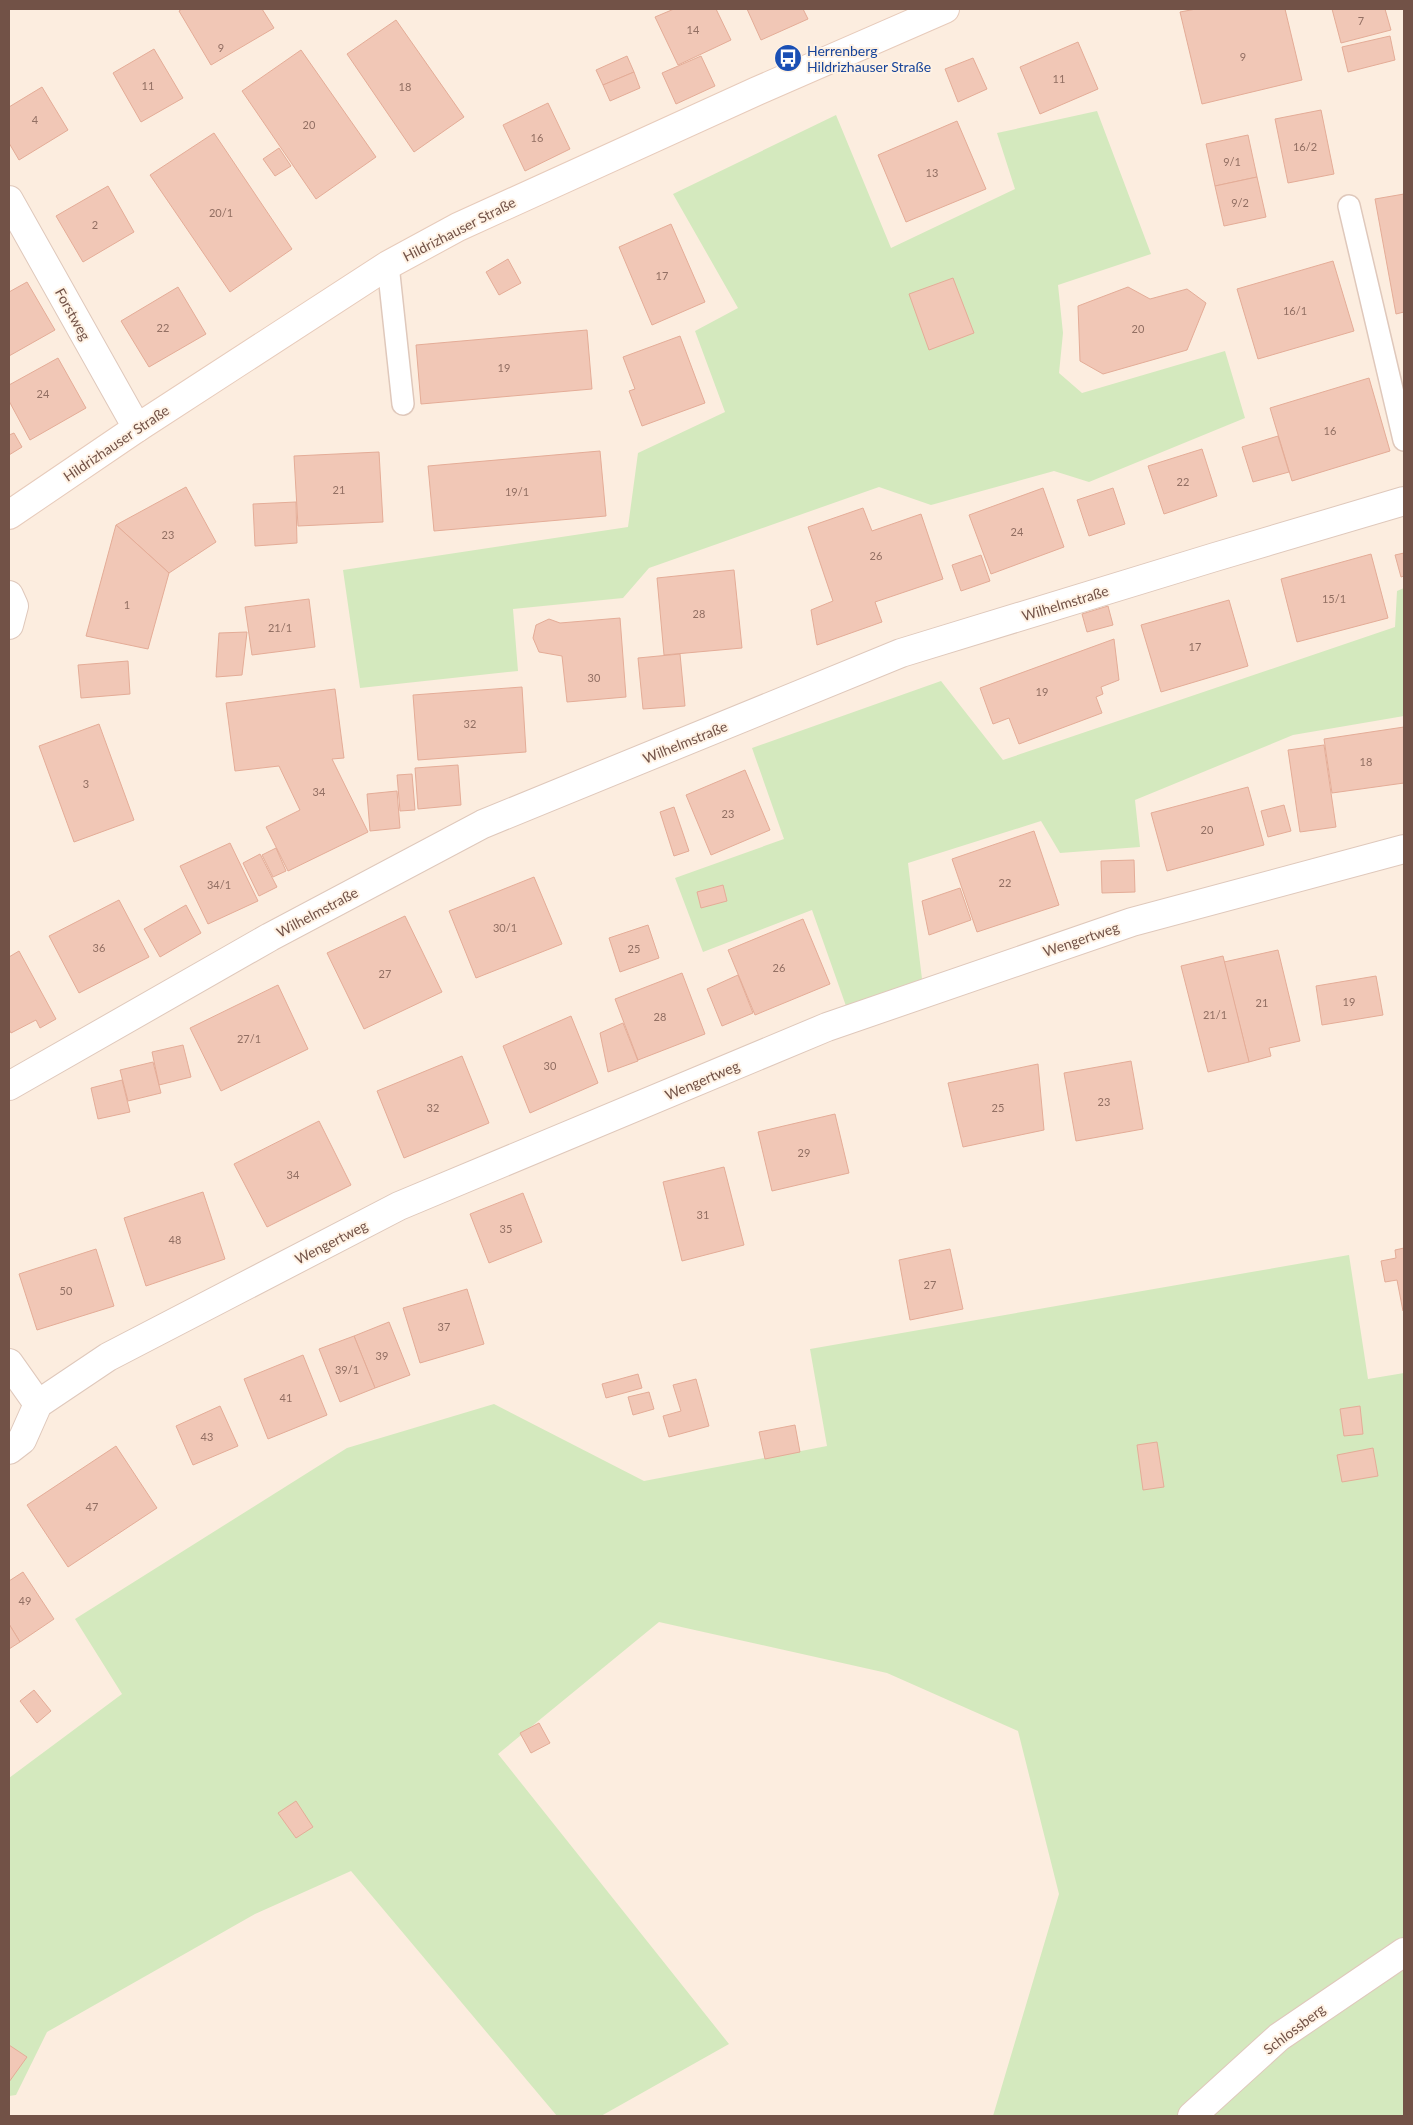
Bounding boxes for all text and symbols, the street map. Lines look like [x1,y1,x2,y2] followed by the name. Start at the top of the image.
[1358,14,1364,27] house number: 7
[687,23,700,36] house number: 14
[218,41,224,54] house number: 9
[807,42,931,75] place label: Herrenberg Hildrizhauser Straße
[773,43,803,73] bus stop icon: Herrenberg Hildrizhauser Straße
[1240,50,1246,63] house number: 9
[1053,72,1065,85] house number: 11
[142,79,154,92] house number: 11
[399,80,411,93] house number: 18
[32,113,39,126] house number: 4
[303,118,316,131] house number: 20
[531,131,543,144] house number: 16
[1293,140,1317,153] house number: 16/2
[1223,155,1241,168] house number: 9/1
[926,166,938,179] house number: 13
[400,193,518,265] street label: Hildrizhauser Straße
[1231,196,1249,209] house number: 9/2
[209,206,233,219] house number: 20/1
[92,218,98,231] house number: 2
[656,269,668,282] house number: 17
[52,285,94,343] street label: Forstweg
[1283,304,1307,317] house number: 16/1
[157,321,169,334] house number: 22
[1132,322,1145,335] house number: 20
[498,361,510,374] house number: 19
[37,387,50,400] house number: 24
[60,401,172,485] street label: Hildrizhauser Straße
[1324,424,1336,437] house number: 16
[1177,475,1189,488] house number: 22
[333,483,345,496] house number: 21
[505,485,529,498] house number: 19/1
[1011,525,1024,538] house number: 24
[162,528,174,541] house number: 23
[870,549,882,562] house number: 26
[1020,582,1110,624] street label: Wilhelmstraße
[1322,592,1346,605] house number: 15/1
[124,598,130,611] house number: 1
[693,607,705,620] house number: 28
[268,621,292,634] house number: 21/1
[1189,640,1201,653] house number: 17
[588,671,601,684] house number: 30
[1036,685,1048,698] house number: 19
[464,717,476,730] house number: 32
[640,717,730,767] street label: Wilhelmstraße
[1360,755,1372,768] house number: 18
[83,777,89,790] house number: 3
[313,785,326,798] house number: 34
[722,807,734,820] house number: 23
[1201,823,1214,836] house number: 20
[999,876,1011,889] house number: 22
[207,878,231,891] house number: 34/1
[273,883,361,941] street label: Wilhelmstraße
[1041,918,1121,960] street label: Wengertweg
[493,921,517,934] house number: 30/1
[93,941,105,954] house number: 36
[628,942,640,955] house number: 25
[773,961,785,974] house number: 26
[379,967,391,980] house number: 27
[1343,995,1355,1008] house number: 19
[1256,996,1268,1009] house number: 21
[1203,1008,1227,1021] house number: 21/1
[654,1010,666,1023] house number: 28
[237,1032,261,1045] house number: 27/1
[662,1057,742,1103] street label: Wengertweg
[544,1059,557,1072] house number: 30
[1098,1095,1110,1108] house number: 23
[427,1101,439,1114] house number: 32
[992,1101,1004,1114] house number: 25
[798,1146,810,1159] house number: 29
[287,1168,300,1181] house number: 34
[697,1208,709,1221] house number: 31
[292,1216,370,1268] street label: Wengertweg
[500,1222,512,1235] house number: 35
[169,1233,181,1246] house number: 48
[924,1278,936,1291] house number: 27
[60,1284,73,1297] house number: 50
[438,1320,450,1333] house number: 37
[376,1349,388,1362] house number: 39
[335,1363,359,1376] house number: 39/1
[280,1391,292,1404] house number: 41
[201,1430,213,1443] house number: 43
[86,1500,98,1513] house number: 47
[19,1594,31,1607] house number: 49
[1260,2000,1328,2058] street label: Schlossberg

